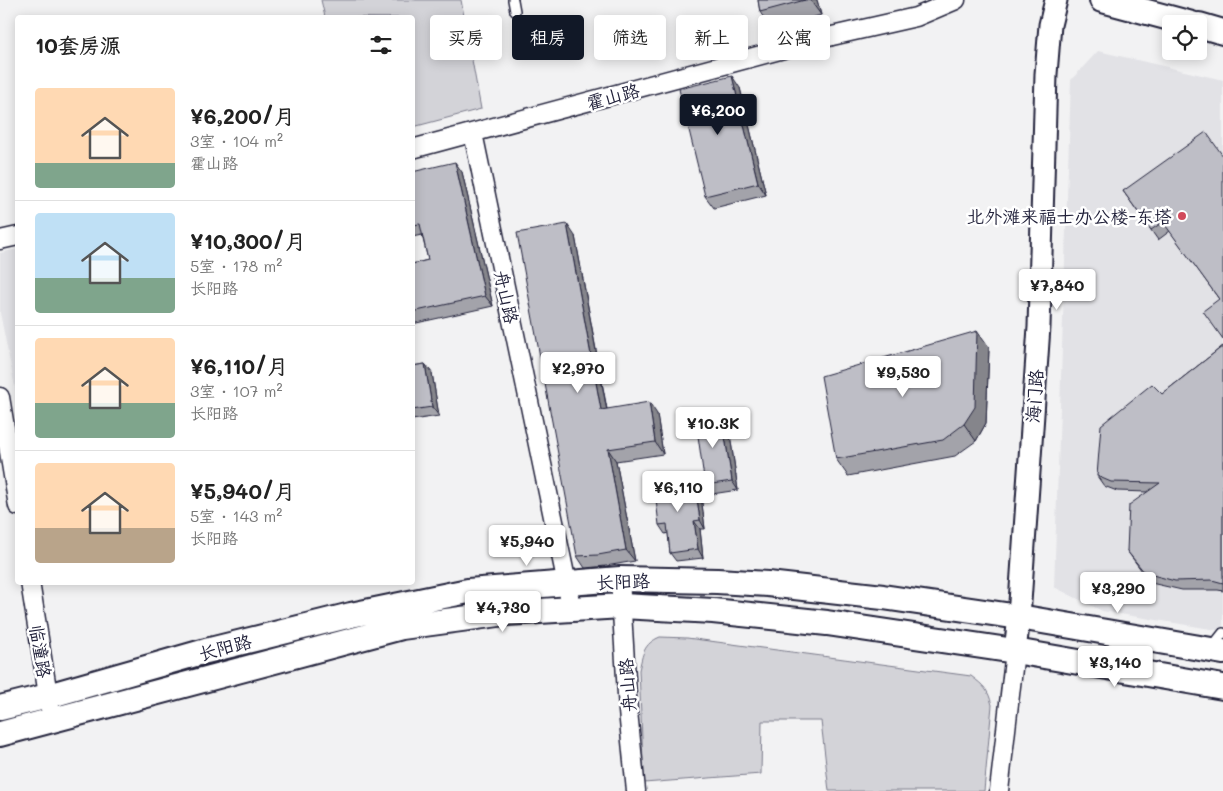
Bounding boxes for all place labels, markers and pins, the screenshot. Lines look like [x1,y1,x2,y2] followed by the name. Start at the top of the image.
[677,94,759,136] pin: ¥6,200
[966,204,1172,228] place label: 北外滩来福士办公楼-东塔
[1176,210,1188,222] marker: 北外滩来福士办公楼-东塔
[1016,268,1098,311] pin: ¥7,840
[537,352,619,394] pin: ¥2,970
[862,356,944,398] pin: ¥9,530
[672,406,754,449] pin: ¥10.3K
[637,470,719,513] pin: ¥6,110
[486,524,568,567] pin: ¥5,940
[1077,572,1159,614] pin: ¥3,290
[462,590,544,633] pin: ¥4,730
[1074,646,1156,688] pin: ¥3,140

